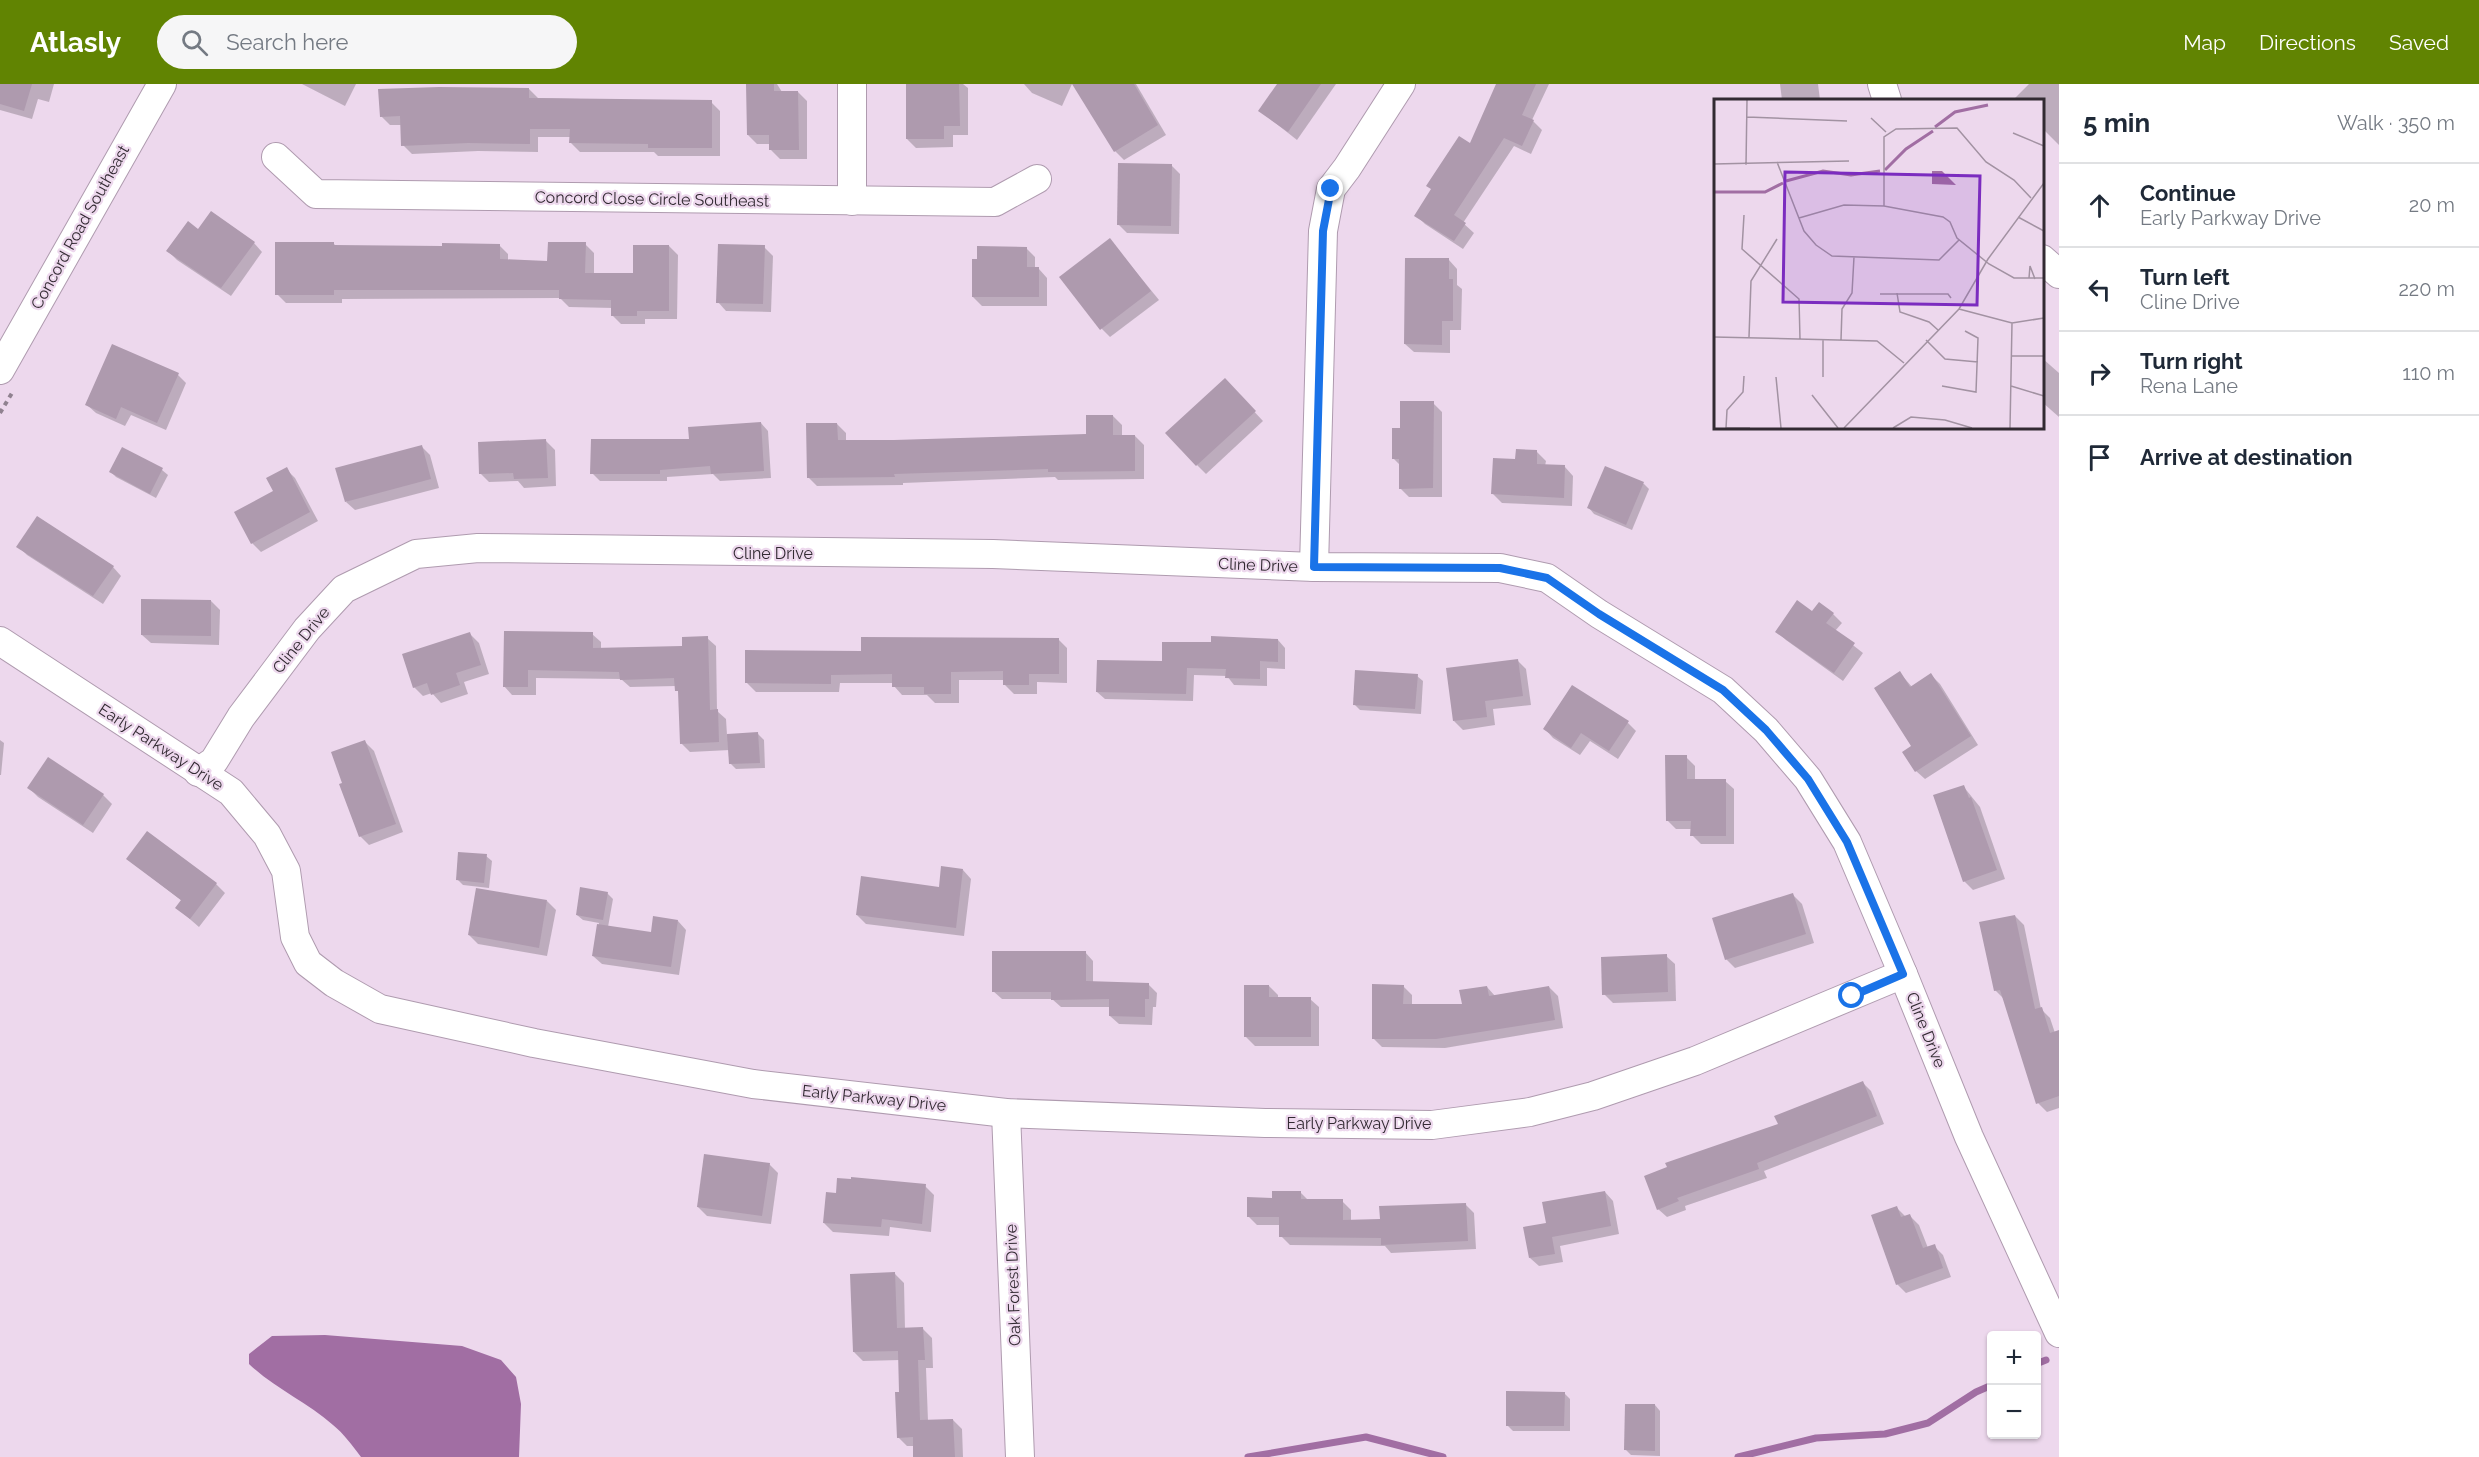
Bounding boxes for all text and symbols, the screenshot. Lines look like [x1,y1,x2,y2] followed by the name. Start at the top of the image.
[157,15,577,69] search box
[30,26,121,59] text: Atlasly
[178,26,211,59] icon: search
[226,29,348,55] text: Search here
[2183,30,2226,55] text: Map
[2259,30,2356,55] text: Directions
[2389,30,2449,55] text: Saved
[1714,99,2044,429] inset map
[2083,108,2150,138] text: 5 min
[2337,111,2455,135] text: Walk · 350 m
[27,141,133,312] street label: Concord Road Southeast
[1317,175,1343,201] route end
[2140,180,2236,206] text: Continue
[535,187,770,211] street label: Concord Close Circle Southeast
[2083,189,2116,222] icon: ahead
[2409,193,2455,217] text: 20 m
[2140,206,2321,230] text: Early Parkway Drive
[2140,264,2230,290] text: Turn left
[2083,273,2116,306] icon: left
[2398,277,2455,301] text: 220 m
[2140,290,2240,314] text: Cline Drive
[2140,348,2243,374] text: Turn right
[2083,357,2116,390] icon: right
[2402,361,2455,385] text: 110 m
[2140,374,2238,398] text: Rena Lane
[2083,441,2116,474] icon: arrive
[2140,444,2353,470] text: Arrive at destination
[733,544,813,563] street label: Cline Drive
[1218,554,1298,576] street label: Cline Drive
[269,603,333,677] street label: Cline Drive
[95,700,227,794] street label: Early Parkway Drive
[1838,982,1864,1008] route start
[1902,989,1950,1071] street label: Cline Drive
[801,1081,947,1115] street label: Early Parkway Drive
[1287,1114,1431,1133] street label: Early Parkway Drive
[1001,1224,1025,1346] street label: Oak Forest Drive
[1987,1331,2041,1439] map controls
[1987,1331,2041,1385] button: +
[1987,1385,2041,1439] button: −

